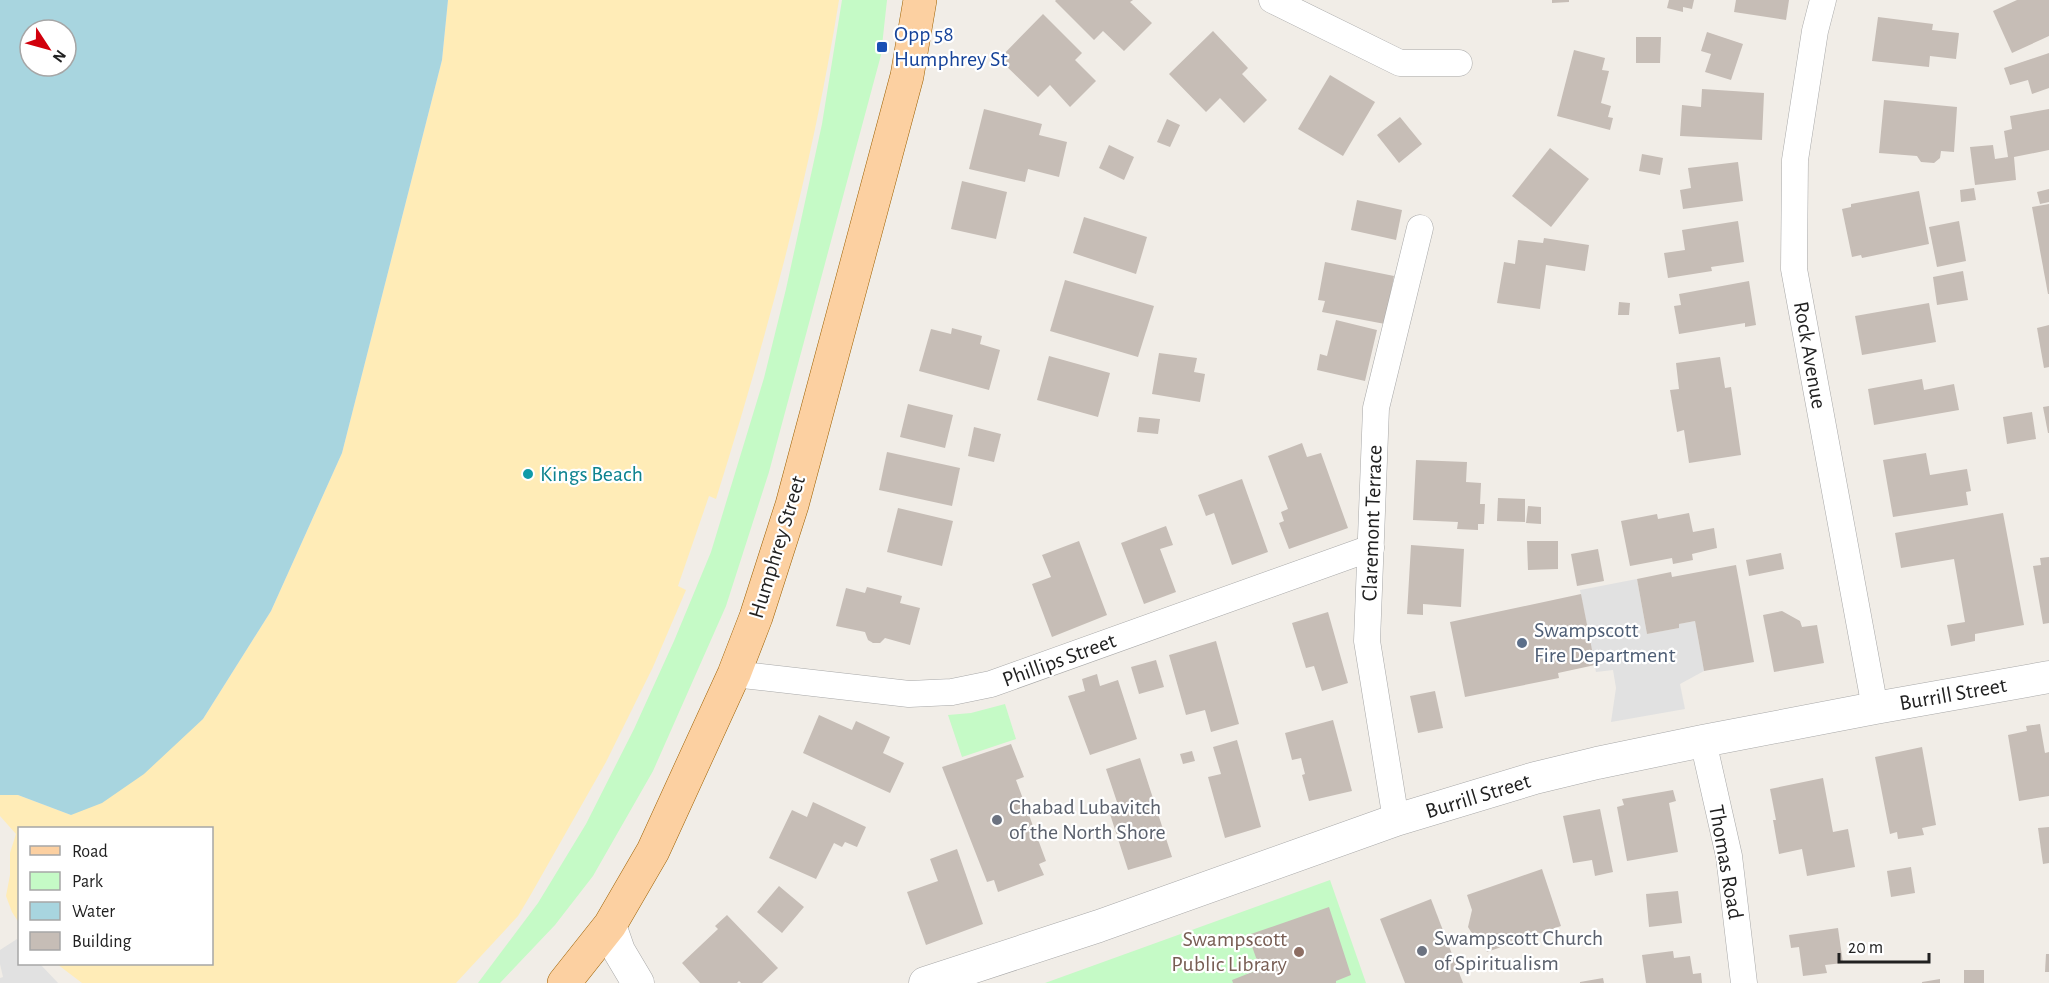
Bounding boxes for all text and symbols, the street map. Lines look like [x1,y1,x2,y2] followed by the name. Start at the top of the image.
[18,18,78,78] north arrow
[894,23,1008,70] place label: Opp 58 Humphrey St
[875,40,889,54] marker: Opp 58 Humphrey St
[50,47,69,65] text: N
[1790,300,1830,410] street label: Rock Avenue
[1358,444,1386,602] street label: Claremont Terrace
[540,463,643,485] place label: Kings Beach
[521,467,535,481] marker: Kings Beach
[745,473,809,621] street label: Humphrey Street
[1534,619,1675,666] place label: Swampscott Fire Department
[999,629,1119,691] street label: Phillips Street
[1515,636,1529,650] marker: Swampscott Fire Department
[1898,674,2008,714] street label: Burrill Street
[1423,770,1533,822] street label: Burrill Street
[1009,796,1166,843] place label: Chabad Lubavitch of the North Shore
[1705,803,1747,921] street label: Thomas Road
[990,813,1004,827] marker: Chabad Lubavitch of the North Shore
[18,827,213,965] legend
[72,843,108,861] text: Road
[72,873,104,891] text: Park
[72,903,115,921] text: Water
[1839,926,1929,964] scale bar
[1434,927,1603,974] place label: Swampscott Church of Spiritualism
[1171,928,1288,975] place label: Swampscott Public Library
[72,933,132,951] text: Building
[1848,939,1883,957] text: 20 m
[1415,944,1429,958] marker: Swampscott Church of Spiritualism
[1292,945,1306,959] marker: Swampscott Public Library

